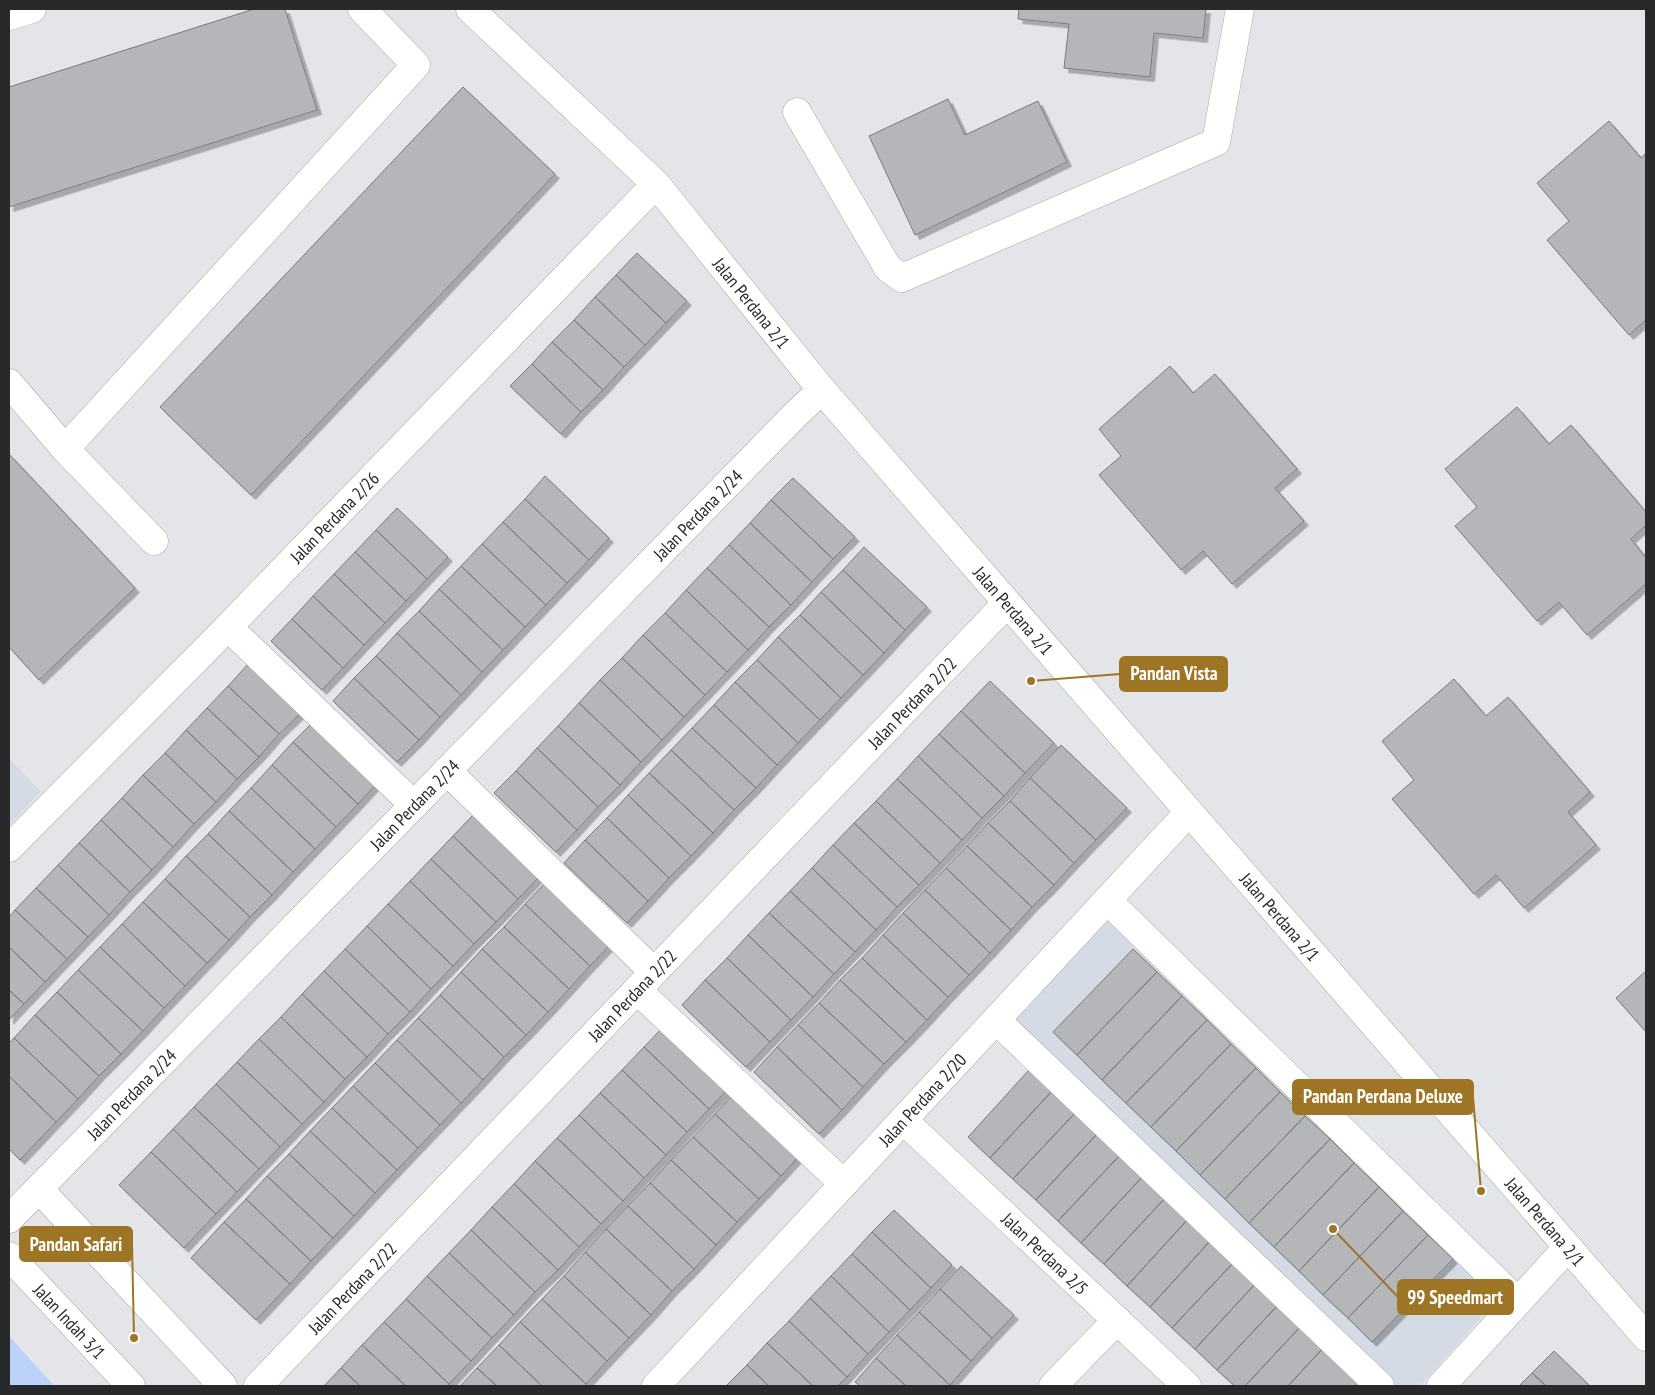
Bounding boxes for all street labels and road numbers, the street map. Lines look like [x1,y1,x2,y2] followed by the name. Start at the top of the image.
[708,252,795,353] street label: Jalan Perdana 2/1
[647,464,747,566] street label: Jalan Perdana 2/24
[284,467,384,568] street label: Jalan Perdana 2/26
[968,560,1059,659] street label: Jalan Perdana 2/1
[862,652,961,754] street label: Jalan Perdana 2/22
[364,754,464,855] street label: Jalan Perdana 2/24
[1235,867,1325,966] street label: Jalan Perdana 2/1
[582,944,681,1046] street label: Jalan Perdana 2/22
[81,1044,181,1145] street label: Jalan Perdana 2/24
[873,1048,971,1151] street label: Jalan Perdana 2/20
[1500,1172,1590,1270] street label: Jalan Perdana 2/1
[997,1207,1093,1299] street label: Jalan Perdana 2/5
[302,1237,401,1339] street label: Jalan Perdana 2/22
[28,1278,111,1363] street label: Jalan Indah 3/1

